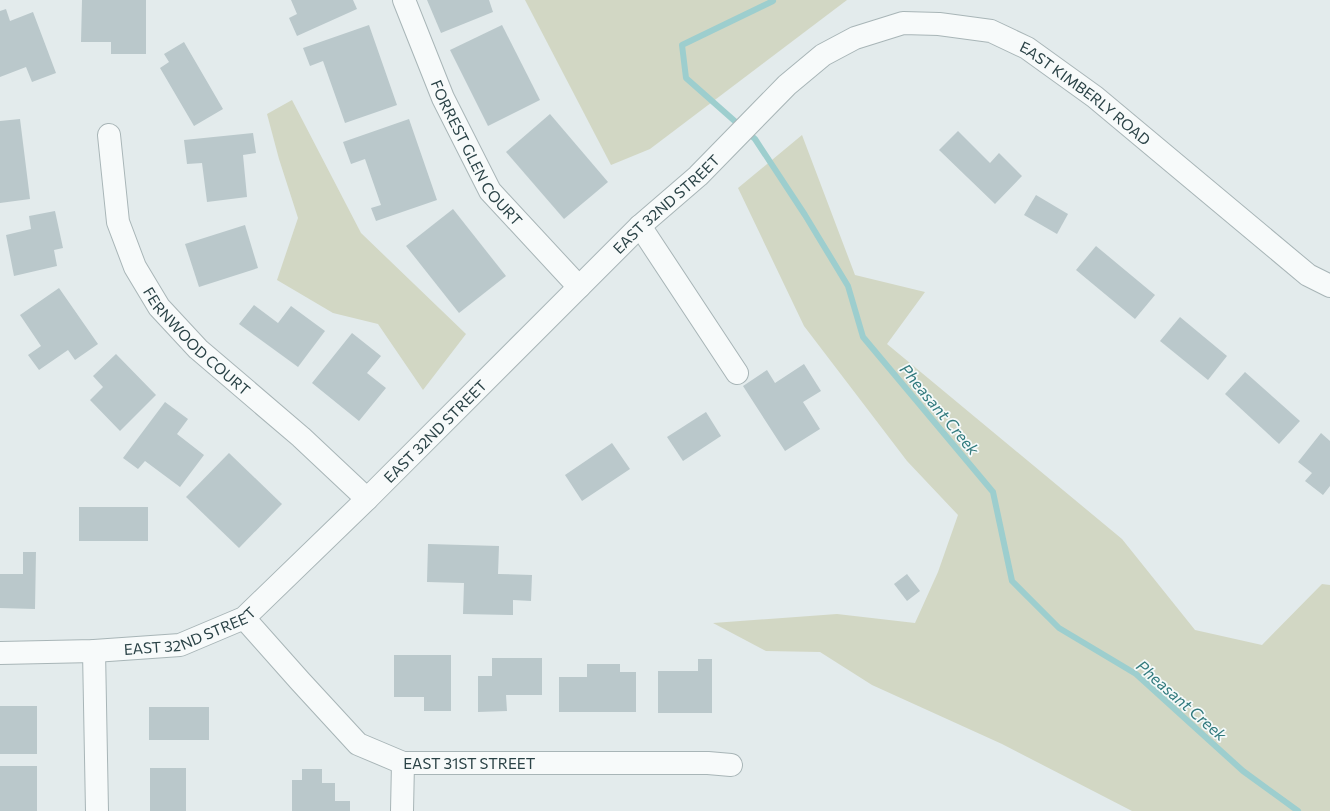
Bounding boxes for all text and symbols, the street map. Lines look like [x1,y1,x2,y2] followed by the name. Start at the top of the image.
[1017,37,1154,149] street label: EAST KIMBERLY ROAD
[428,77,527,229] street label: FORREST GLEN COURT
[609,150,723,257] street label: EAST 32ND STREET
[140,284,254,399] street label: FERNWOOD COURT
[896,360,984,459] water label: Pheasant Creek
[380,376,490,486] street label: EAST 32ND STREET
[123,603,259,658] street label: EAST 32ND STREET
[1133,656,1231,744] water label: Pheasant Creek
[403,754,536,772] street label: EAST 31ST STREET

